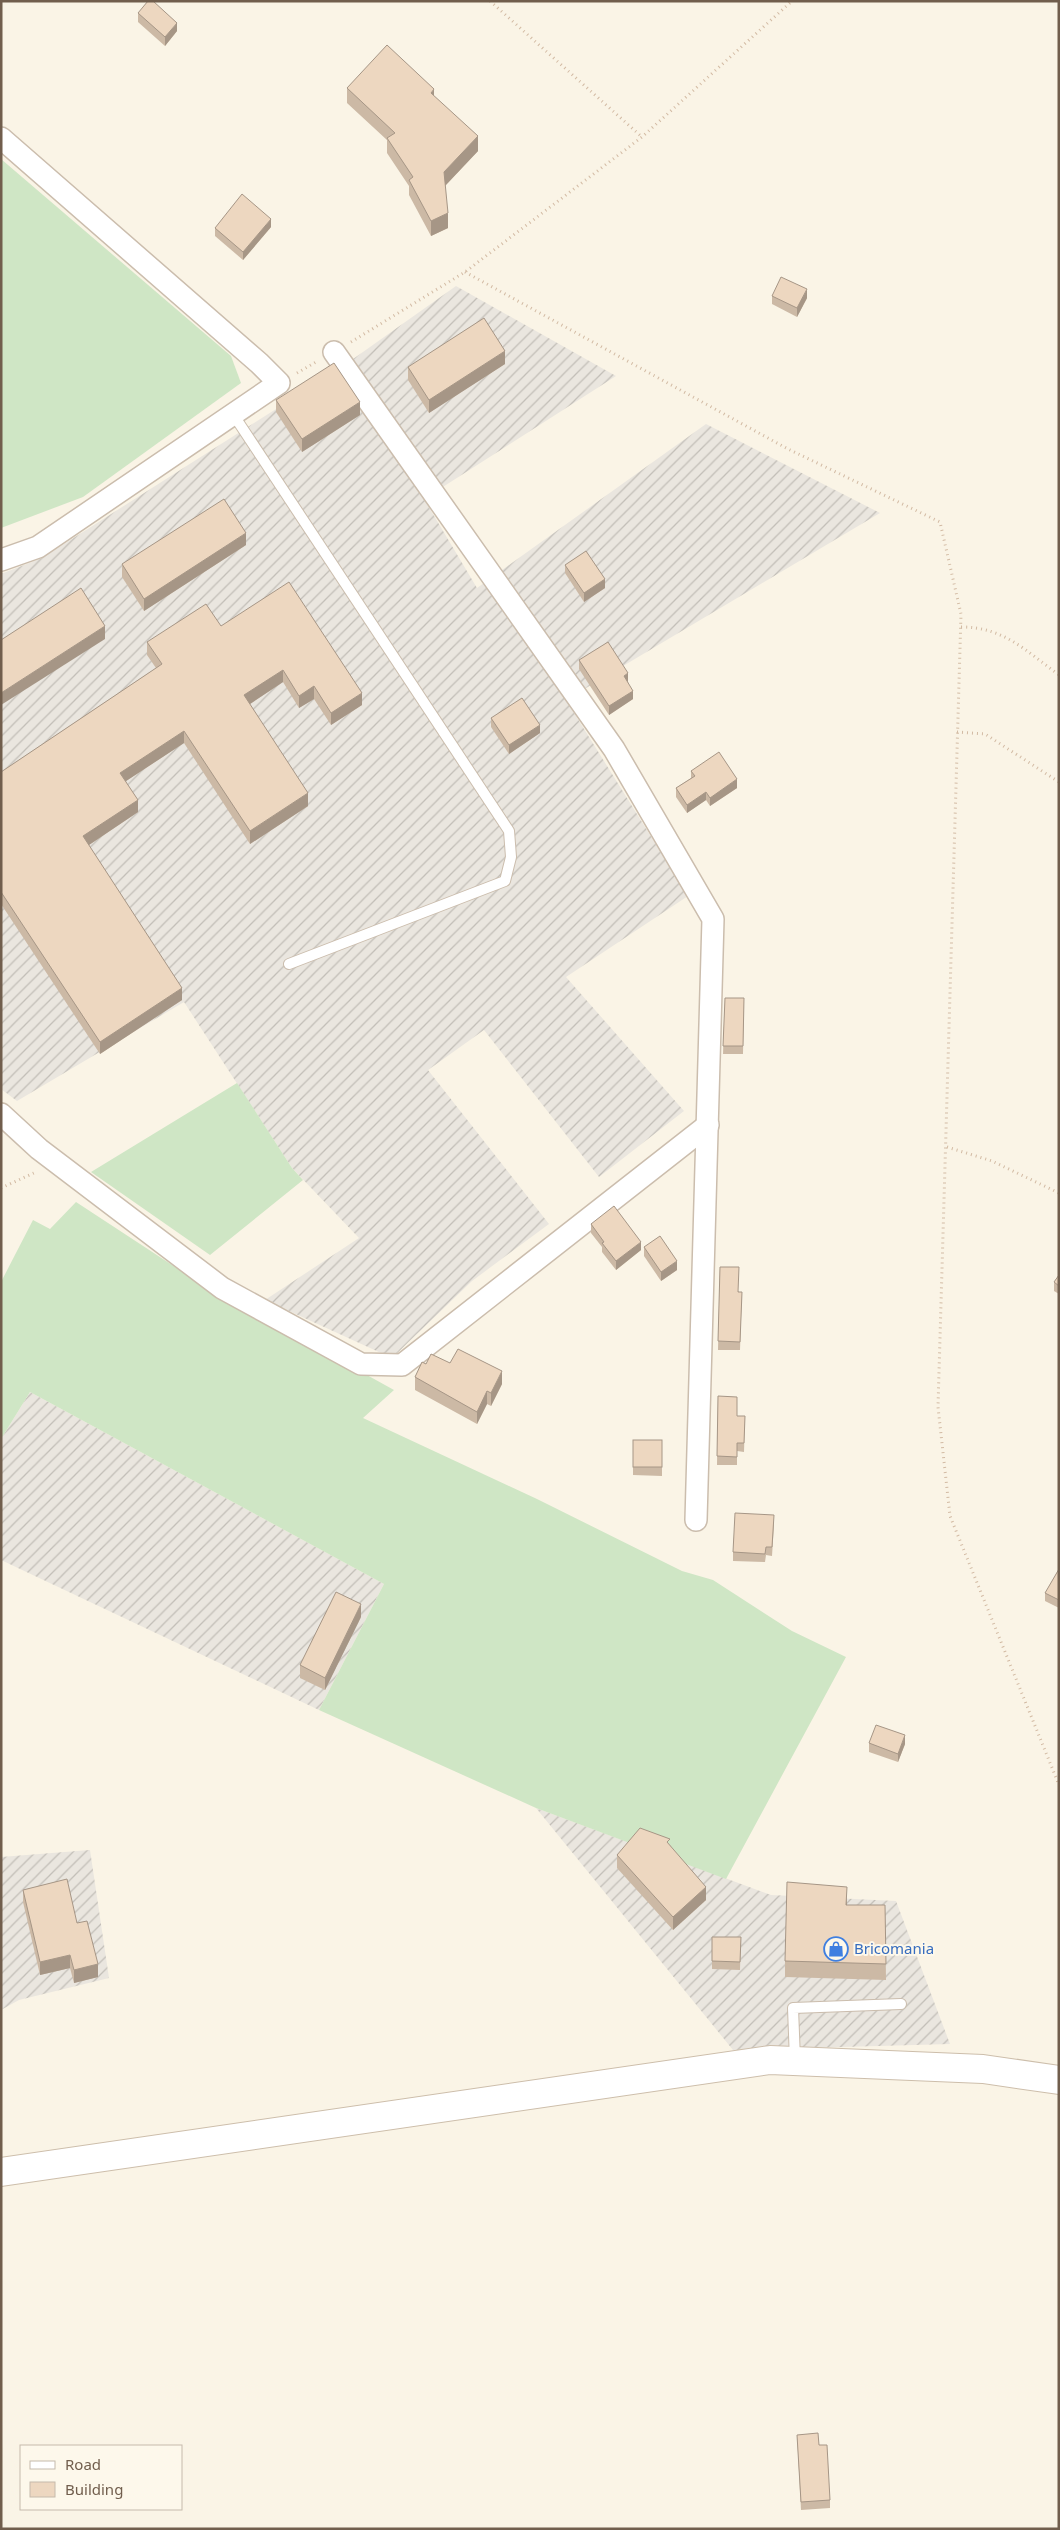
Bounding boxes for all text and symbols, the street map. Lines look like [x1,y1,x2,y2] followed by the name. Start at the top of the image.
[823,1936,849,1962] shop icon: Bricomania
[854,1938,934,1958] place label: Bricomania
[20,2445,182,2510] legend
[65,2454,101,2474] text: Road
[65,2479,123,2499] text: Building

